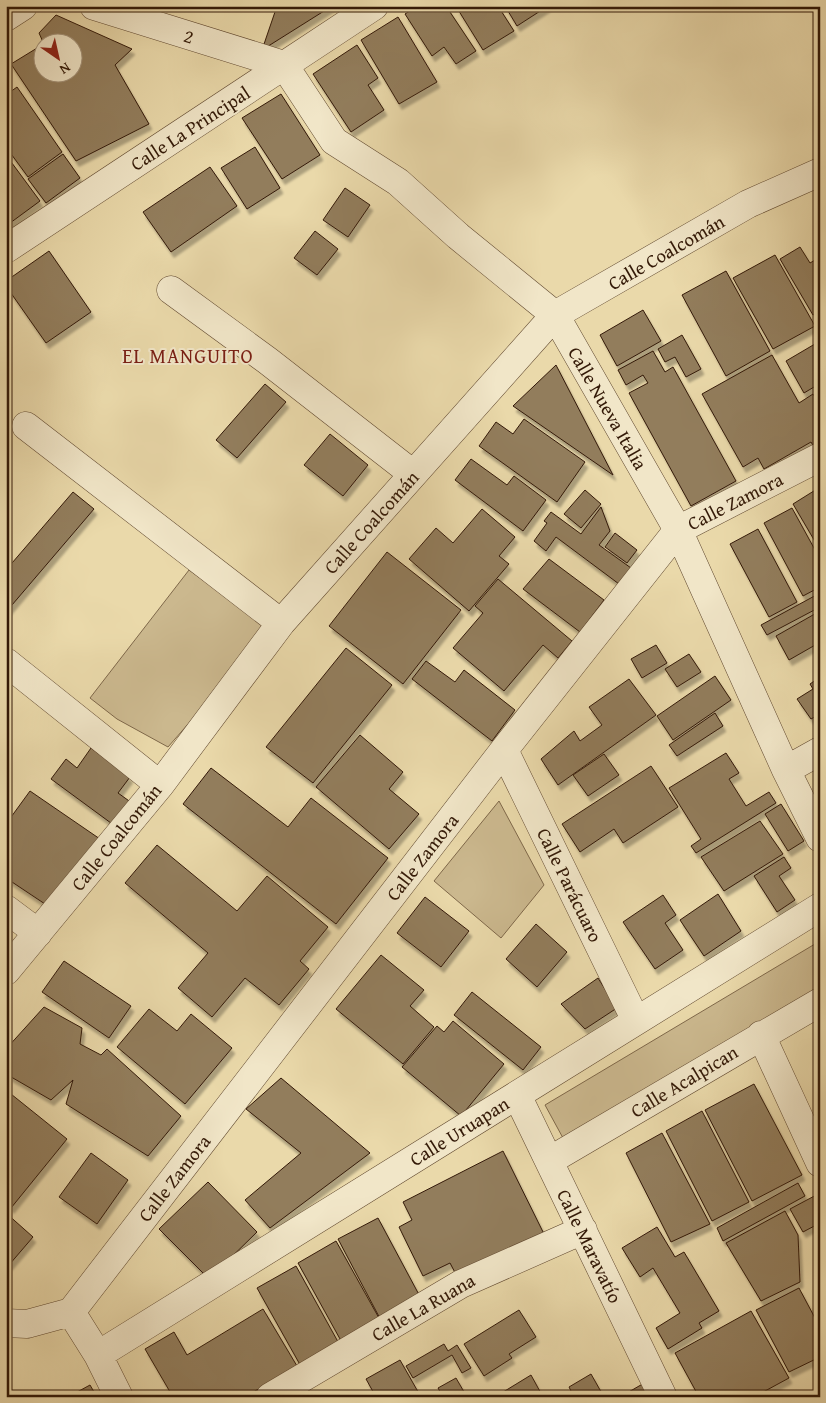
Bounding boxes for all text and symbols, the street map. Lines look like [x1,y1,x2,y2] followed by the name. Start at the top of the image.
[181,21,197,51] street label: 2
[32,32,82,82] north arrow
[55,58,75,80] text: N
[125,79,255,177] street label: Calle La Principal
[602,207,730,297] street label: Calle Coalcomán
[122,341,254,370] district label: EL MANGUITO
[561,341,655,475] street label: Calle Nueva Italia
[317,464,425,580] street label: Calle Coalcomán
[682,465,788,537] street label: Calle Zamora
[64,777,168,897] street label: Calle Coalcomán
[379,807,465,907] street label: Calle Zamora
[530,823,610,947] street label: Calle Parácuaro
[625,1038,743,1124] street label: Calle Acalpican
[404,1089,514,1173] street label: Calle Uruapan
[131,1128,217,1228] street label: Calle Zamora
[550,1184,630,1308] street label: Calle Maravatío
[366,1266,480,1348] street label: Calle La Ruana

